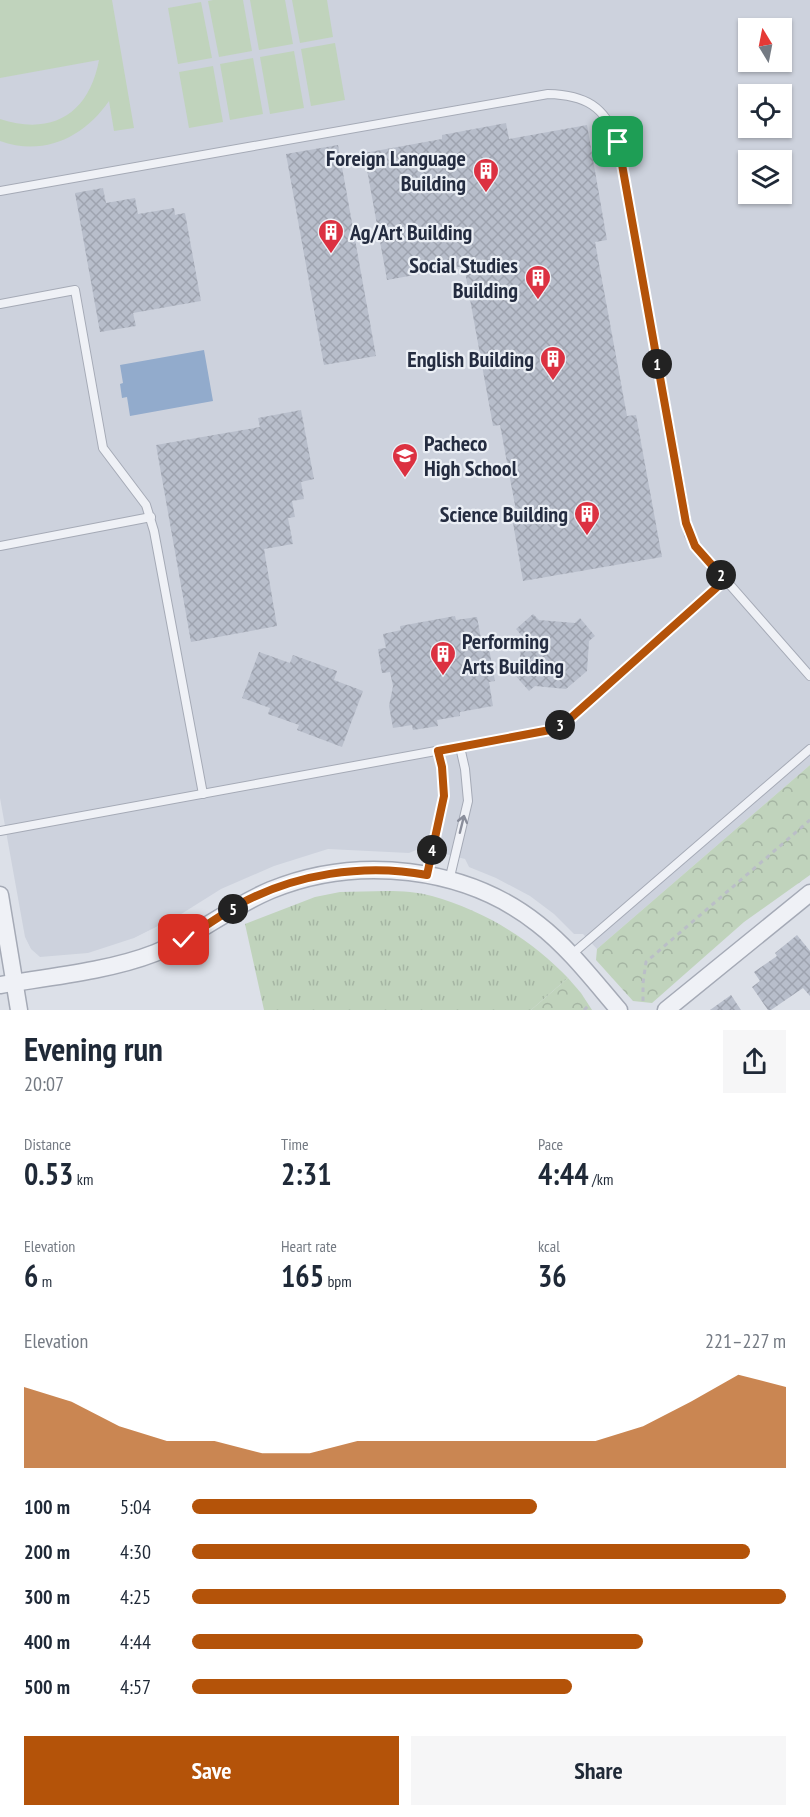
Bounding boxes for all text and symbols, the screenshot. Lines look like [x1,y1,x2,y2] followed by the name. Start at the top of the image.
[738,18,792,72] north arrow
[738,18,792,204] map controls
[738,84,792,138] button: locate
[592,116,643,167] pin
[601,125,634,158] icon: arrive
[326,144,466,197] place label: Foreign Language Building
[738,150,792,204] button: layers
[471,156,501,194] building icon: Foreign Language Building
[316,217,346,255] building icon: Ag/Art Building
[349,218,472,246] place label: Ag/Art Building
[409,251,518,304] place label: Social Studies Building
[523,263,553,301] building icon: Social Studies Building
[538,344,568,382] building icon: English Building
[407,345,534,373] place label: English Building
[642,349,672,379] pin: 1
[653,354,661,374] text: 1
[424,429,518,482] place label: Pacheco High School
[390,441,420,479] school or university icon: Pacheco High School
[572,499,602,537] building icon: Science Building
[440,500,568,528] place label: Science Building
[706,560,736,590] pin: 2
[717,565,725,585] text: 2
[461,627,564,680] place label: Performing Arts Building
[428,639,458,677] building icon: Performing Arts Building
[545,710,575,740] pin: 3
[556,715,564,735] text: 3
[457,814,469,833] one-way arrow
[417,835,447,865] pin: 4
[428,840,436,860] text: 4
[218,894,248,924] pin: 5
[229,899,237,919] text: 5
[158,914,209,965] pin
[167,923,200,956] icon: check
[24,1027,163,1070] text: Evening run
[723,1030,786,1093] button: share
[24,1071,64,1097] text: 20:07
[24,1134,71,1154] text: Distance
[281,1134,309,1154] text: Time
[538,1134,563,1154] text: Pace
[24,1154,73,1193] text: 0.53
[281,1154,332,1193] text: 2:31
[538,1154,589,1193] text: 4:44
[73,1169,93,1189] text: km
[589,1169,613,1189] text: /km
[24,1236,75,1256] text: Elevation
[281,1236,337,1256] text: Heart rate
[538,1236,560,1256] text: kcal
[24,1256,38,1295] text: 6
[281,1256,324,1295] text: 165
[538,1256,567,1295] text: 36
[38,1271,52,1291] text: m
[324,1271,352,1291] text: bpm
[24,1328,88,1354] text: Elevation
[705,1328,786,1354] text: 221–227 m
[24,1494,70,1520] text: 100 m
[120,1494,151,1520] text: 5:04
[24,1539,70,1565] text: 200 m
[120,1539,151,1565] text: 4:30
[24,1584,70,1610] text: 300 m
[120,1584,151,1610] text: 4:25
[24,1629,70,1655] text: 400 m
[120,1629,151,1655] text: 4:44
[24,1674,70,1700] text: 500 m
[120,1674,151,1700] text: 4:57
[24,1736,399,1805] button: Save
[411,1736,786,1805] button: Share

